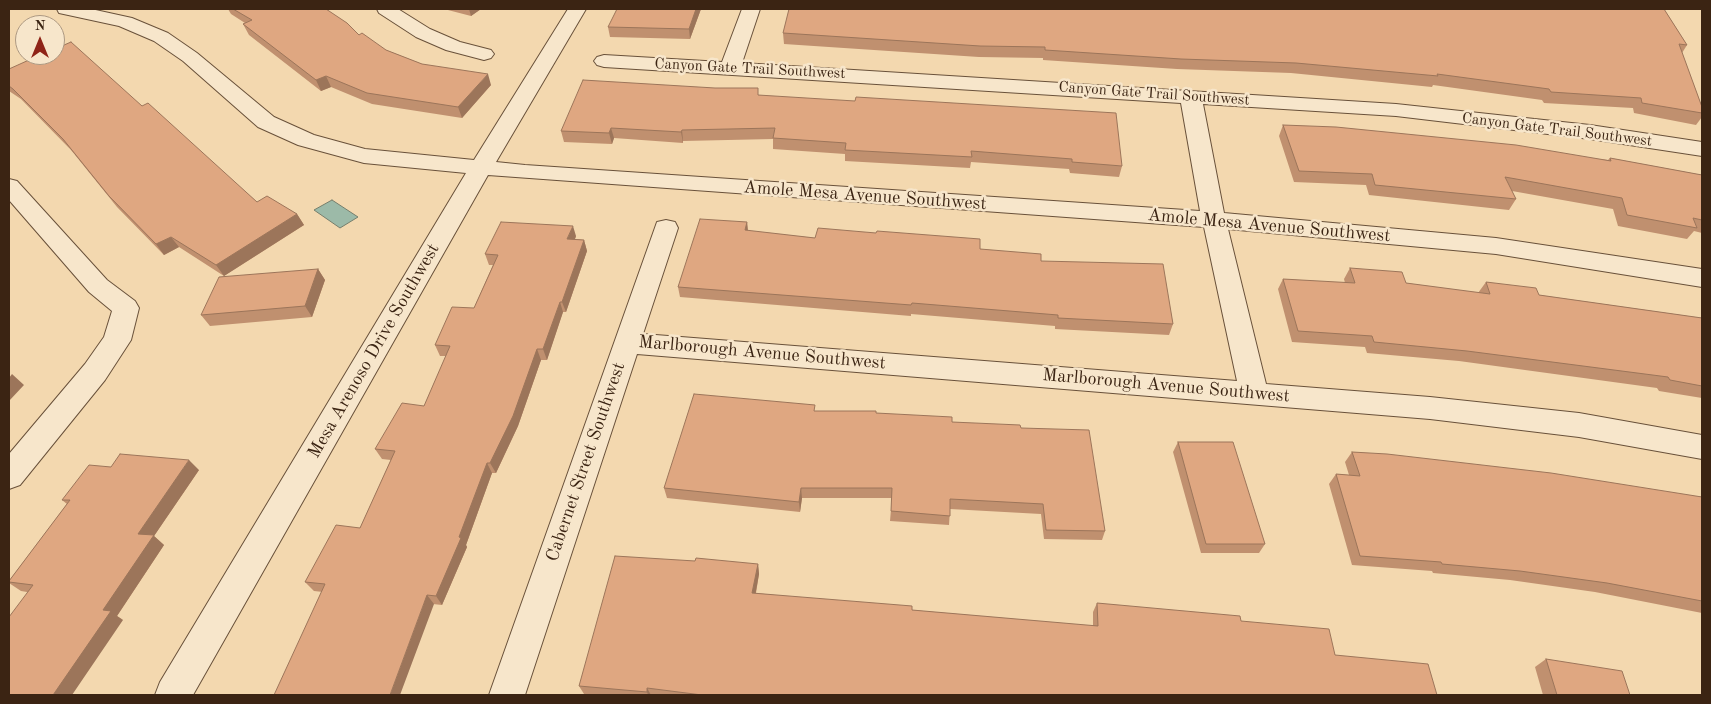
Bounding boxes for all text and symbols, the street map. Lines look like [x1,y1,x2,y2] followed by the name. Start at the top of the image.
[15,15,65,65] north arrow
[35,19,45,33] text: N
[654,55,846,83] street label: Canyon Gate Trail Southwest
[1058,78,1250,110] street label: Canyon Gate Trail Southwest
[1461,109,1653,151] street label: Canyon Gate Trail Southwest
[743,177,987,215] street label: Amole Mesa Avenue Southwest
[1147,205,1391,247] street label: Amole Mesa Avenue Southwest
[304,240,444,462] street label: Mesa Arenoso Drive Southwest
[637,331,887,375] street label: Marlborough Avenue Southwest
[542,360,630,564] street label: Cabernet Street Southwest
[1041,364,1291,408] street label: Marlborough Avenue Southwest

